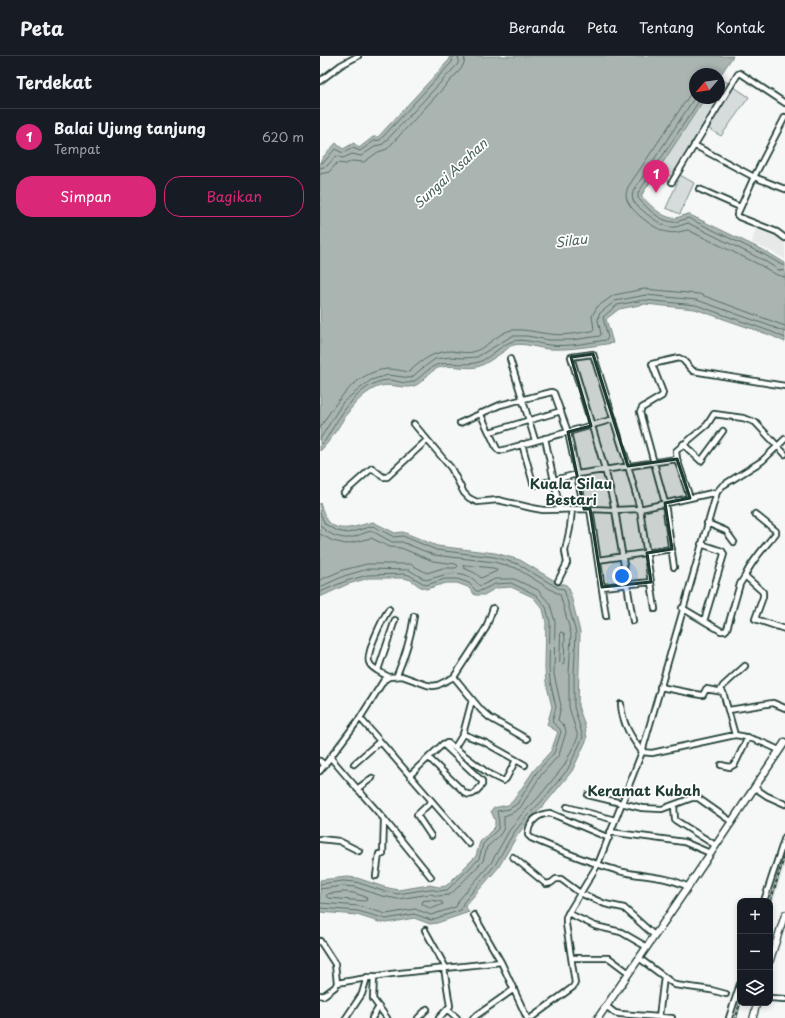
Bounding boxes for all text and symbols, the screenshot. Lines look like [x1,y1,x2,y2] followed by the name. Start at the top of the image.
[20,14,64,42] text: Peta
[508,17,565,38] text: Beranda
[587,17,617,38] text: Peta
[639,17,694,38] text: Tentang
[716,17,765,38] text: Kontak
[689,68,725,104] north arrow
[16,69,92,95] text: Terdekat
[54,116,206,139] text: Balai Ujung tanjung
[26,127,32,146] text: 1
[262,127,304,146] text: 620 m
[409,133,492,212] water label: Sungai Asahan
[54,139,100,158] text: Tempat
[643,160,669,193] pin: 1
[16,176,156,217] button: Simpan
[164,176,304,217] button: Bagikan
[554,228,589,251] water label: Silau
[530,473,612,510] district label: Kuala Silau Bestari
[612,566,632,586] your location
[587,780,701,801] district label: Keramat Kubah
[737,898,773,1006] map controls
[737,898,773,934] button: +
[737,934,773,970] button: −
[737,970,773,1006] button: layers

